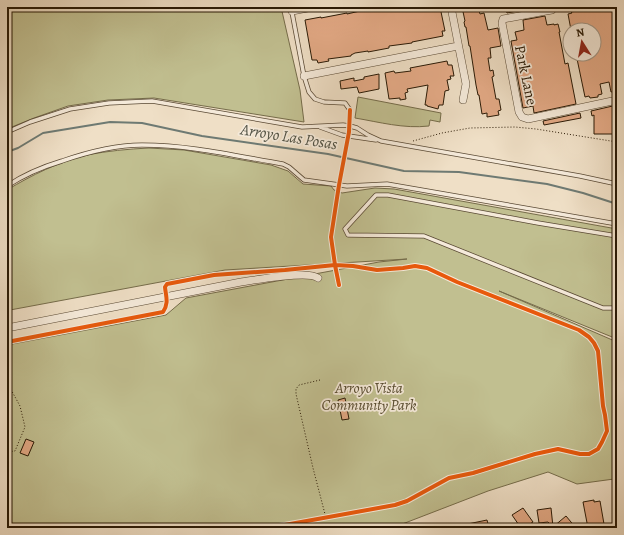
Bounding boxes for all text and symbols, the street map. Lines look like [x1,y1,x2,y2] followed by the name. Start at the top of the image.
[562,22,602,62] north arrow
[575,25,586,41] text: N
[510,43,542,107] street label: Park Lane
[238,118,339,156] water label: Arroyo Las Posas
[321,378,417,415] park label: Arroyo Vista Community Park

